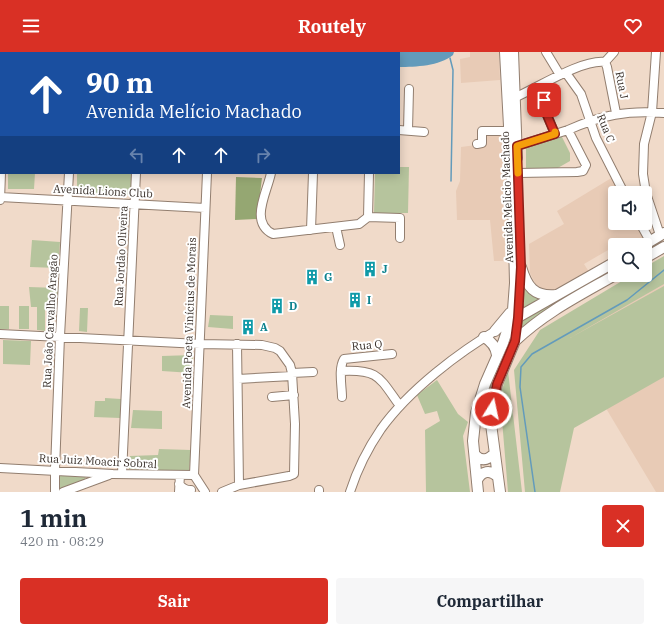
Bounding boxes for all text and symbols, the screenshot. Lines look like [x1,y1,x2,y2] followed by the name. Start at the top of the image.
[20,15,42,37] icon: menu
[298,15,366,38] text: Routely
[622,15,644,37] icon: heart
[86,64,153,101] text: 90 m
[20,68,72,120] icon: ahead
[612,70,632,100] street label: Rua J
[527,83,561,117] pin
[533,89,555,111] icon: arrive
[86,100,302,123] text: Avenida Melício Machado
[594,112,618,144] street label: Rua C
[498,131,516,263] street label: Avenida Melício Machado
[126,144,148,166] icon: left
[168,144,190,166] icon: ahead
[210,144,232,166] icon: ahead
[252,144,274,166] icon: right
[53,181,154,201] street label: Avenida Lions Club
[608,186,652,282] map controls
[608,186,652,230] button: sound
[111,205,131,307] street label: Rua Jordão Oliveira
[179,237,199,409] street label: Avenida Poeta Vinícius de Morais
[608,238,652,282] button: search
[39,254,61,388] street label: Rua João Carvalho Aragão
[361,260,379,278] building icon: J
[382,262,388,276] place label: J
[303,268,321,286] building icon: G
[324,270,333,284] place label: G
[346,291,364,309] building icon: I
[367,293,371,307] place label: I
[268,297,286,315] building icon: D
[289,299,297,313] place label: D
[239,318,257,336] building icon: A
[260,320,268,334] place label: A
[351,337,383,353] street label: Rua Q
[471,388,513,430] position arrow
[39,451,157,471] street label: Rua Juiz Moacir Sobral
[20,502,87,534] text: 1 min
[602,505,644,547] button: close
[20,533,104,550] text: 420 m · 08:29
[20,578,328,624] button: Sair
[336,578,644,624] button: Compartilhar

